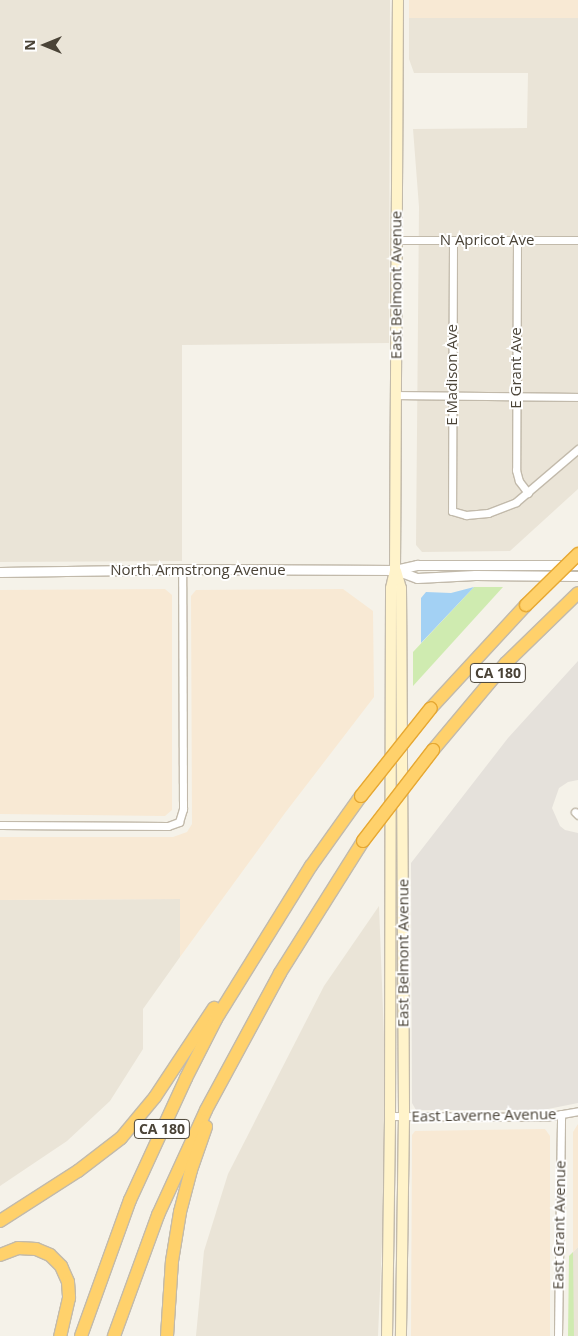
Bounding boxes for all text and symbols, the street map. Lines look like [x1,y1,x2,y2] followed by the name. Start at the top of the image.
[20,20,70,70] north arrow
[20,39,39,51] text: N
[387,211,405,359] street label: East Belmont Avenue
[440,231,534,249] street label: N Apricot Ave
[443,324,461,426] street label: E Madison Ave
[507,327,525,409] street label: E Grant Ave
[110,561,286,579] street label: North Armstrong Avenue
[469,661,527,684] road number: CA 180
[394,879,412,1027] street label: East Belmont Avenue
[411,1105,557,1125] street label: East Laverne Avenue
[133,1118,191,1140] road number: CA 180
[549,1160,569,1290] street label: East Grant Avenue

